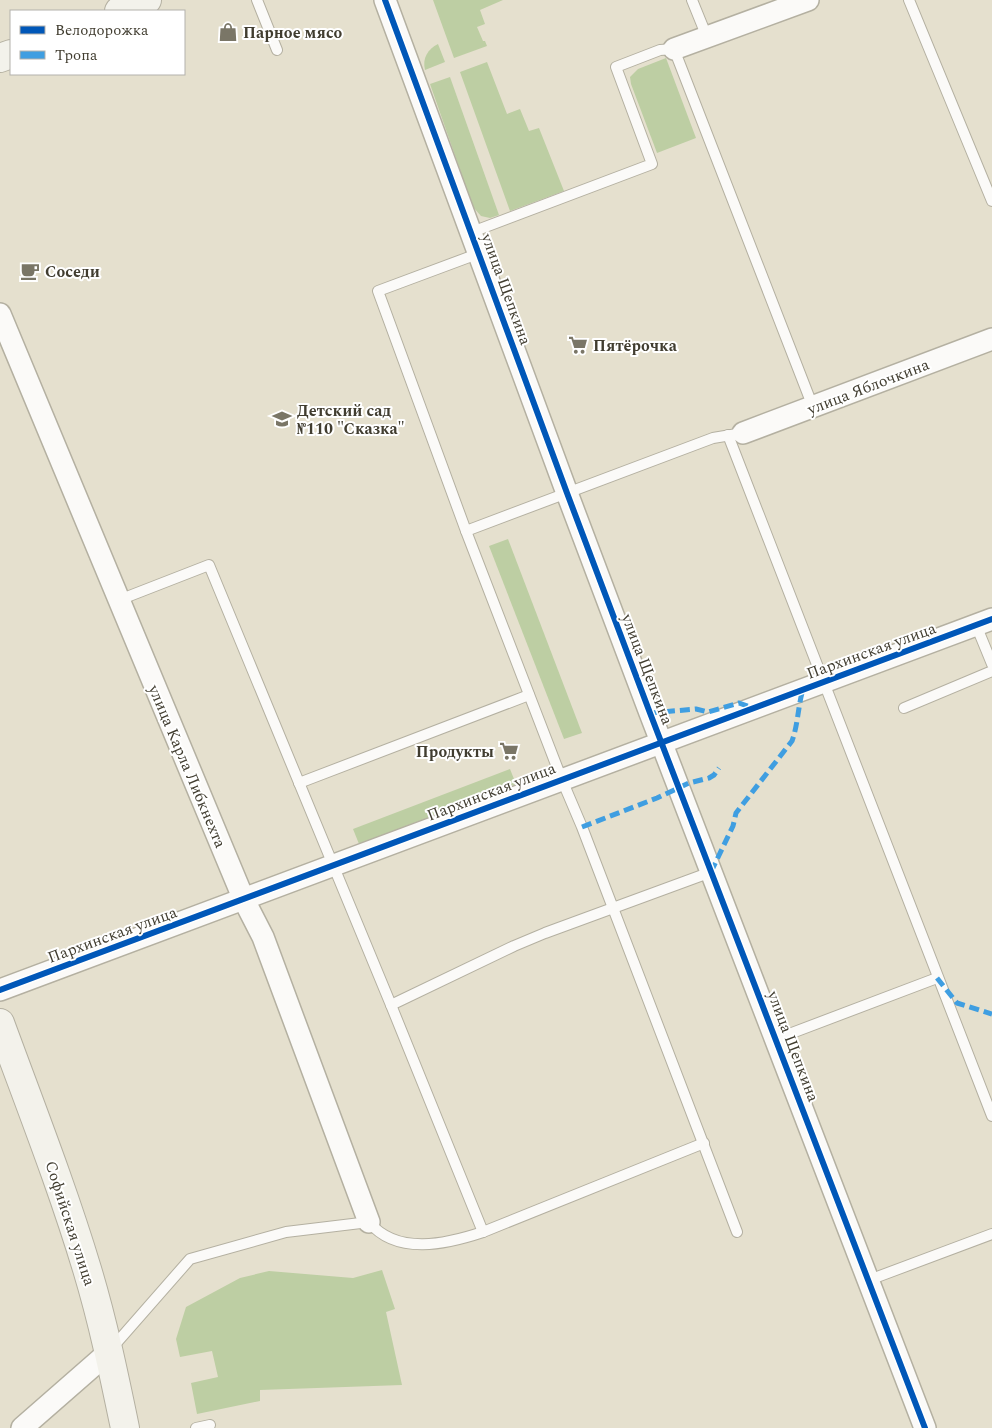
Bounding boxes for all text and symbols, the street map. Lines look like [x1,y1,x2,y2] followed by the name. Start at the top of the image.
[10,10,185,75] legend
[55,19,149,42] text: Велодорожка
[217,21,239,43] shop icon: Парное мясо
[243,21,343,45] place label: Парное мясо
[55,44,98,67] text: Тропа
[474,229,537,349] street label: улица Щепкина
[19,260,41,282] cafe icon: Соседи
[45,260,100,284] place label: Соседи
[567,334,589,356] supermarket icon: Пятёрочка
[593,334,678,358] place label: Пятёрочка
[803,353,933,422] street label: улица Яблочкина
[297,399,405,441] place label: Детский сад №110 "Сказка"
[271,408,293,430] school or university icon: Детский сад №110 "Сказка"
[615,609,679,728] street label: улица Щепкина
[803,616,940,685] street label: Пархинская улица
[141,680,232,852] street label: улица Карла Либкнехта
[416,740,494,764] place label: Продукты
[498,740,520,762] supermarket icon: Продукты
[424,756,559,828] street label: Пархинская улица
[44,900,181,969] street label: Пархинская улица
[761,986,825,1105] street label: улица Щепкина
[39,1158,102,1289] street label: Софийская улица

